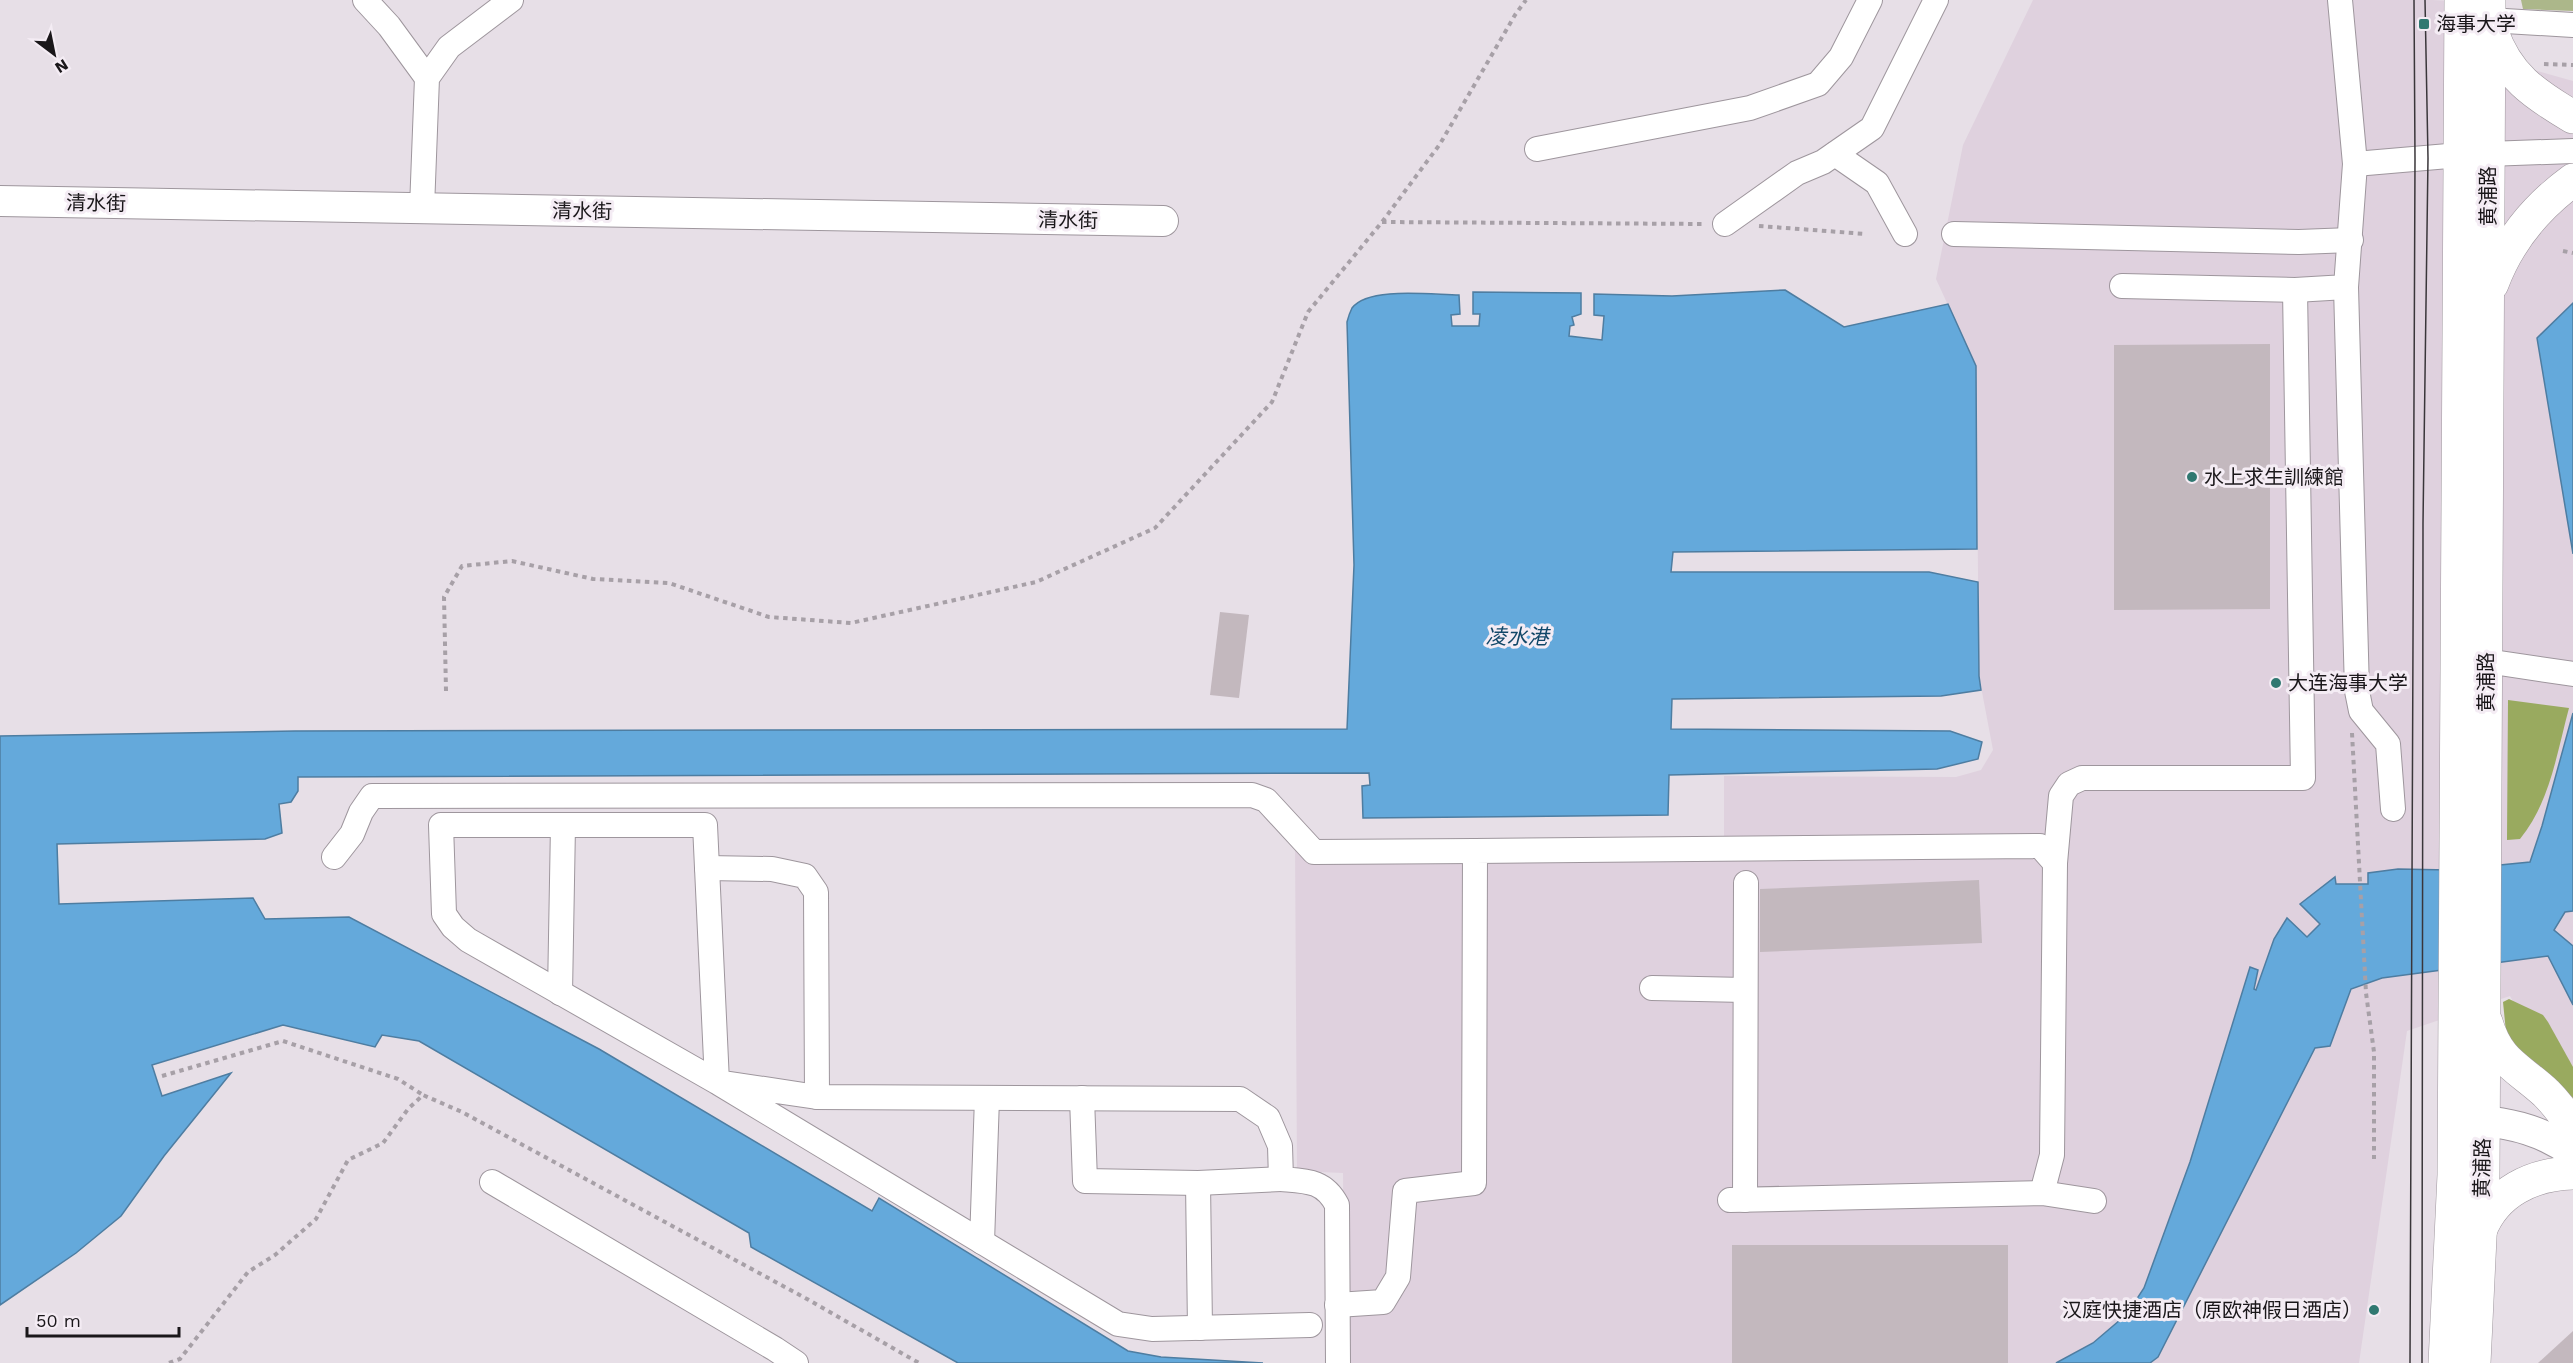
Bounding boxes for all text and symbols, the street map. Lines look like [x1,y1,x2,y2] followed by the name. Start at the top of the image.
[2436,12,2516,36] place label: 海事大学
[2417,17,2431,31] marker: 海事大学
[24,24,84,84] north arrow
[52,55,72,77] text: N
[2476,166,2500,226] street label: 黄浦路
[66,190,126,216] street label: 清水街
[552,198,612,224] street label: 清水街
[1038,207,1098,233] street label: 清水街
[2204,465,2344,489] place label: 水上求生訓練館
[2185,470,2199,484] marker: 水上求生訓練館
[1486,624,1551,649] water label: 凌水港
[2474,652,2498,712] street label: 黄浦路
[2288,671,2408,695] place label: 大连海事大学
[2269,676,2283,690] marker: 大连海事大学
[2469,1138,2495,1198] street label: 黄浦路
[2062,1298,2362,1322] place label: 汉庭快捷酒店（原欧神假日酒店）
[27,1300,178,1338] scale bar
[2367,1303,2381,1317] marker: 汉庭快捷酒店（原欧神假日酒店）
[36,1310,81,1331] text: 50 m

